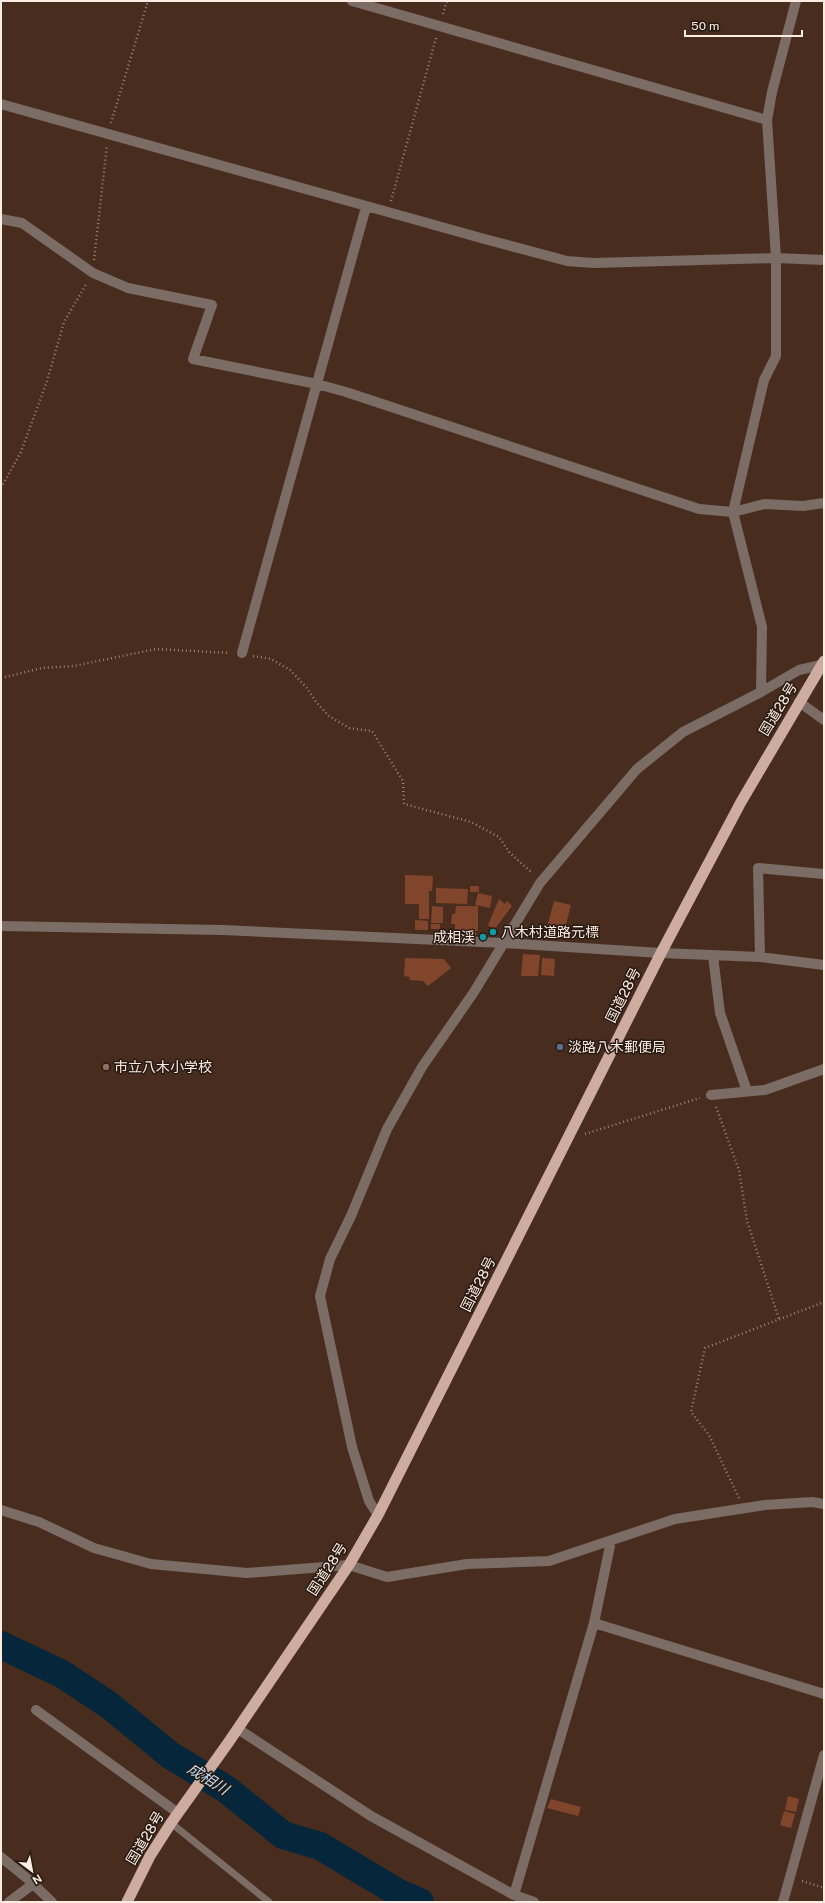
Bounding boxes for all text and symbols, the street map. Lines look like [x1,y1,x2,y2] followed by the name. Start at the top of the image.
[685,12,802,38] scale bar
[691,19,719,33] text: 50 m
[756,679,800,739] street label: 国道28号
[501,924,599,940] place label: 八木村道路元標
[488,927,498,937] marker: 八木村道路元標
[433,929,475,945] place label: 成相渓
[478,932,488,942] marker: 成相渓
[602,965,644,1025] street label: 国道28号
[568,1039,666,1055] place label: 淡路八木郵便局
[555,1042,565,1052] marker: 淡路八木郵便局
[114,1059,212,1075] place label: 市立八木小学校
[101,1062,111,1072] marker: 市立八木小学校
[457,1254,499,1314] street label: 国道28号
[304,1540,350,1598] street label: 国道28号
[185,1759,234,1799] water label: 成相川
[123,1808,167,1868] street label: 国道28号
[12,1851,52,1891] north arrow
[30,1872,44,1887] text: N

